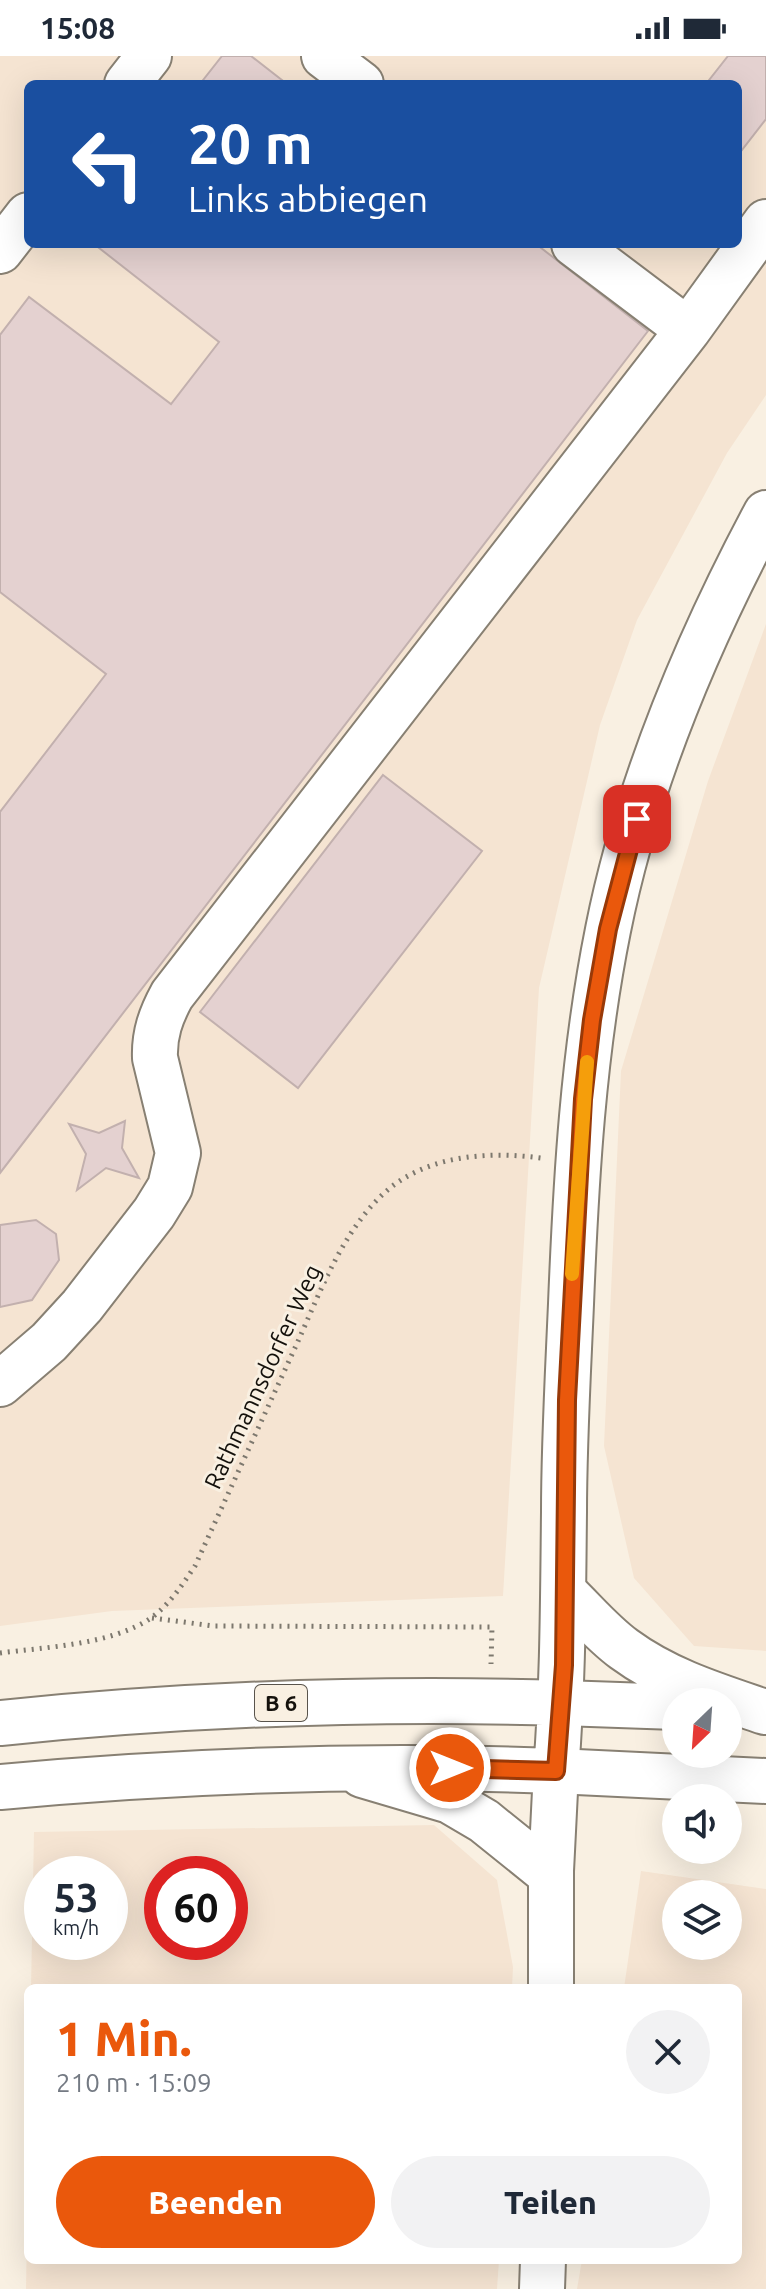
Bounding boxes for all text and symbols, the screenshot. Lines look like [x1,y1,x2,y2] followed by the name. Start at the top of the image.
[40,11,115,45] text: 15:08
[56,112,160,216] icon: left
[188,112,313,175] text: 20 m
[188,178,428,219] text: Links abbiegen
[603,785,671,853] pin
[615,797,659,841] icon: arrive
[199,1260,326,1493] street label: Rathmannsdorfer Weg
[255,1685,307,1721] road number: B 6
[662,1688,742,1768] north arrow
[662,1688,742,1960] map controls
[408,1726,492,1810] position arrow
[662,1784,742,1864] button: sound
[144,1856,248,1960] speed limit sign: 60
[53,1875,99,1920] text: 53
[662,1880,742,1960] button: layers
[53,1916,99,1939] text: km/h
[626,2010,710,2094] button: close
[56,2011,192,2065] text: 1 Min.
[56,2068,212,2097] text: 210 m · 15:09
[56,2156,375,2248] button: Beenden
[391,2156,710,2248] button: Teilen

